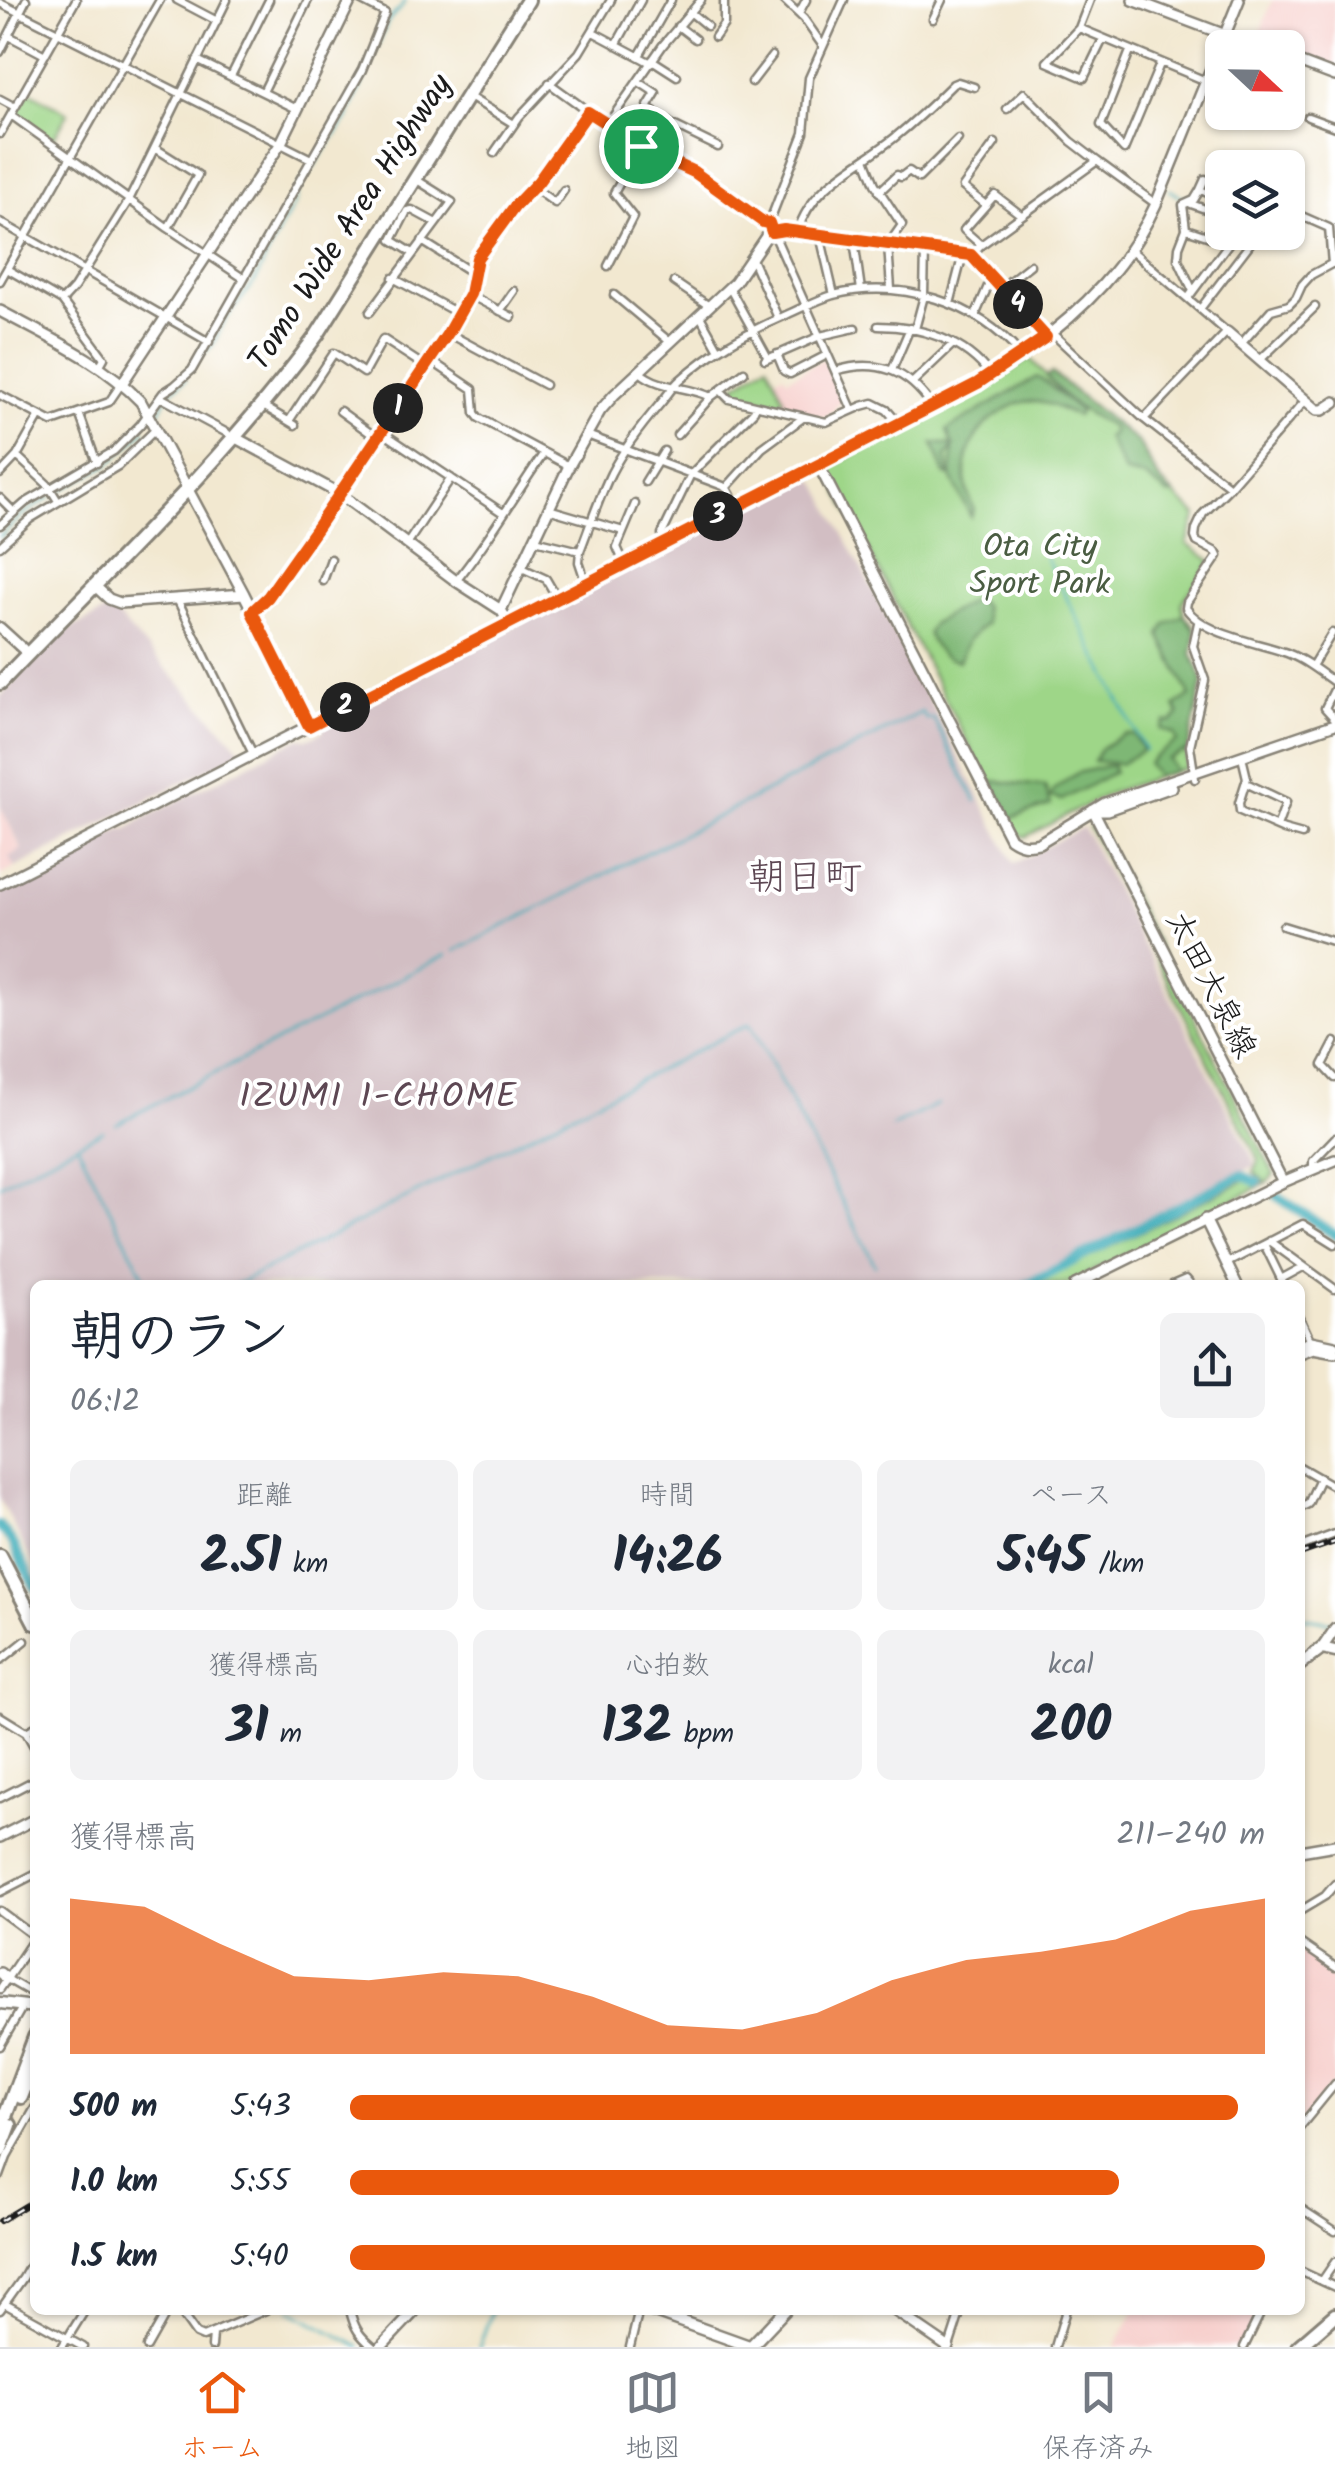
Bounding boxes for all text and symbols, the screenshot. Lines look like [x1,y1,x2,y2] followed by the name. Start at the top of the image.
[1205,30,1305,130] north arrow
[1205,30,1305,250] map controls
[236,63,467,382] street label: Tomo Wide Area Highway
[599,104,684,189] pin
[614,119,669,174] icon: arrive
[1205,150,1305,250] button: layers
[993,279,1043,329] pin: 4
[1010,281,1026,326] text: 4
[373,383,423,433] pin: 1
[394,385,402,430] text: 1
[693,491,743,541] pin: 3
[710,493,726,538] text: 3
[970,522,1111,610] park label: Ota City Sport Park
[320,682,370,732] pin: 2
[337,684,353,729] text: 2
[748,849,862,909] district label: 朝日町
[1151,902,1269,1068] street label: 太田大泉線
[239,1070,519,1126] district label: IZUMI 1-CHOME
[70,1296,290,1383] text: 朝のラン
[1160,1313,1265,1418] button: share
[70,1377,140,1428] text: 06:12
[236,1474,292,1519] text: 距離
[639,1474,696,1519] text: 時間
[1030,1474,1112,1519] text: ペース
[200,1519,282,1599] text: 2.51
[612,1519,723,1599] text: 14:26
[997,1519,1088,1599] text: 5:45
[282,1542,328,1587] text: km
[1088,1542,1144,1587] text: /km
[1048,1643,1094,1688] text: kcal
[208,1644,320,1689] text: 獲得標高
[625,1644,710,1689] text: 心拍数
[1031,1688,1111,1768] text: 200
[226,1689,269,1769] text: 31
[601,1689,672,1769] text: 132
[269,1712,302,1757] text: m
[672,1712,734,1757] text: bpm
[1116,1810,1265,1861] text: 211–240 m
[70,1813,198,1864] text: 獲得標高
[70,2082,158,2133] text: 500 m
[230,2082,291,2133] text: 5:43
[70,2157,158,2208] text: 1.0 km
[230,2157,289,2208] text: 5:55
[70,2232,158,2283] text: 1.5 km
[230,2232,289,2283] text: 5:40
[181,2365,264,2472] tab: ホーム
[625,2365,681,2472] tab: 地図
[1042,2365,1154,2472] tab: 保存済み

